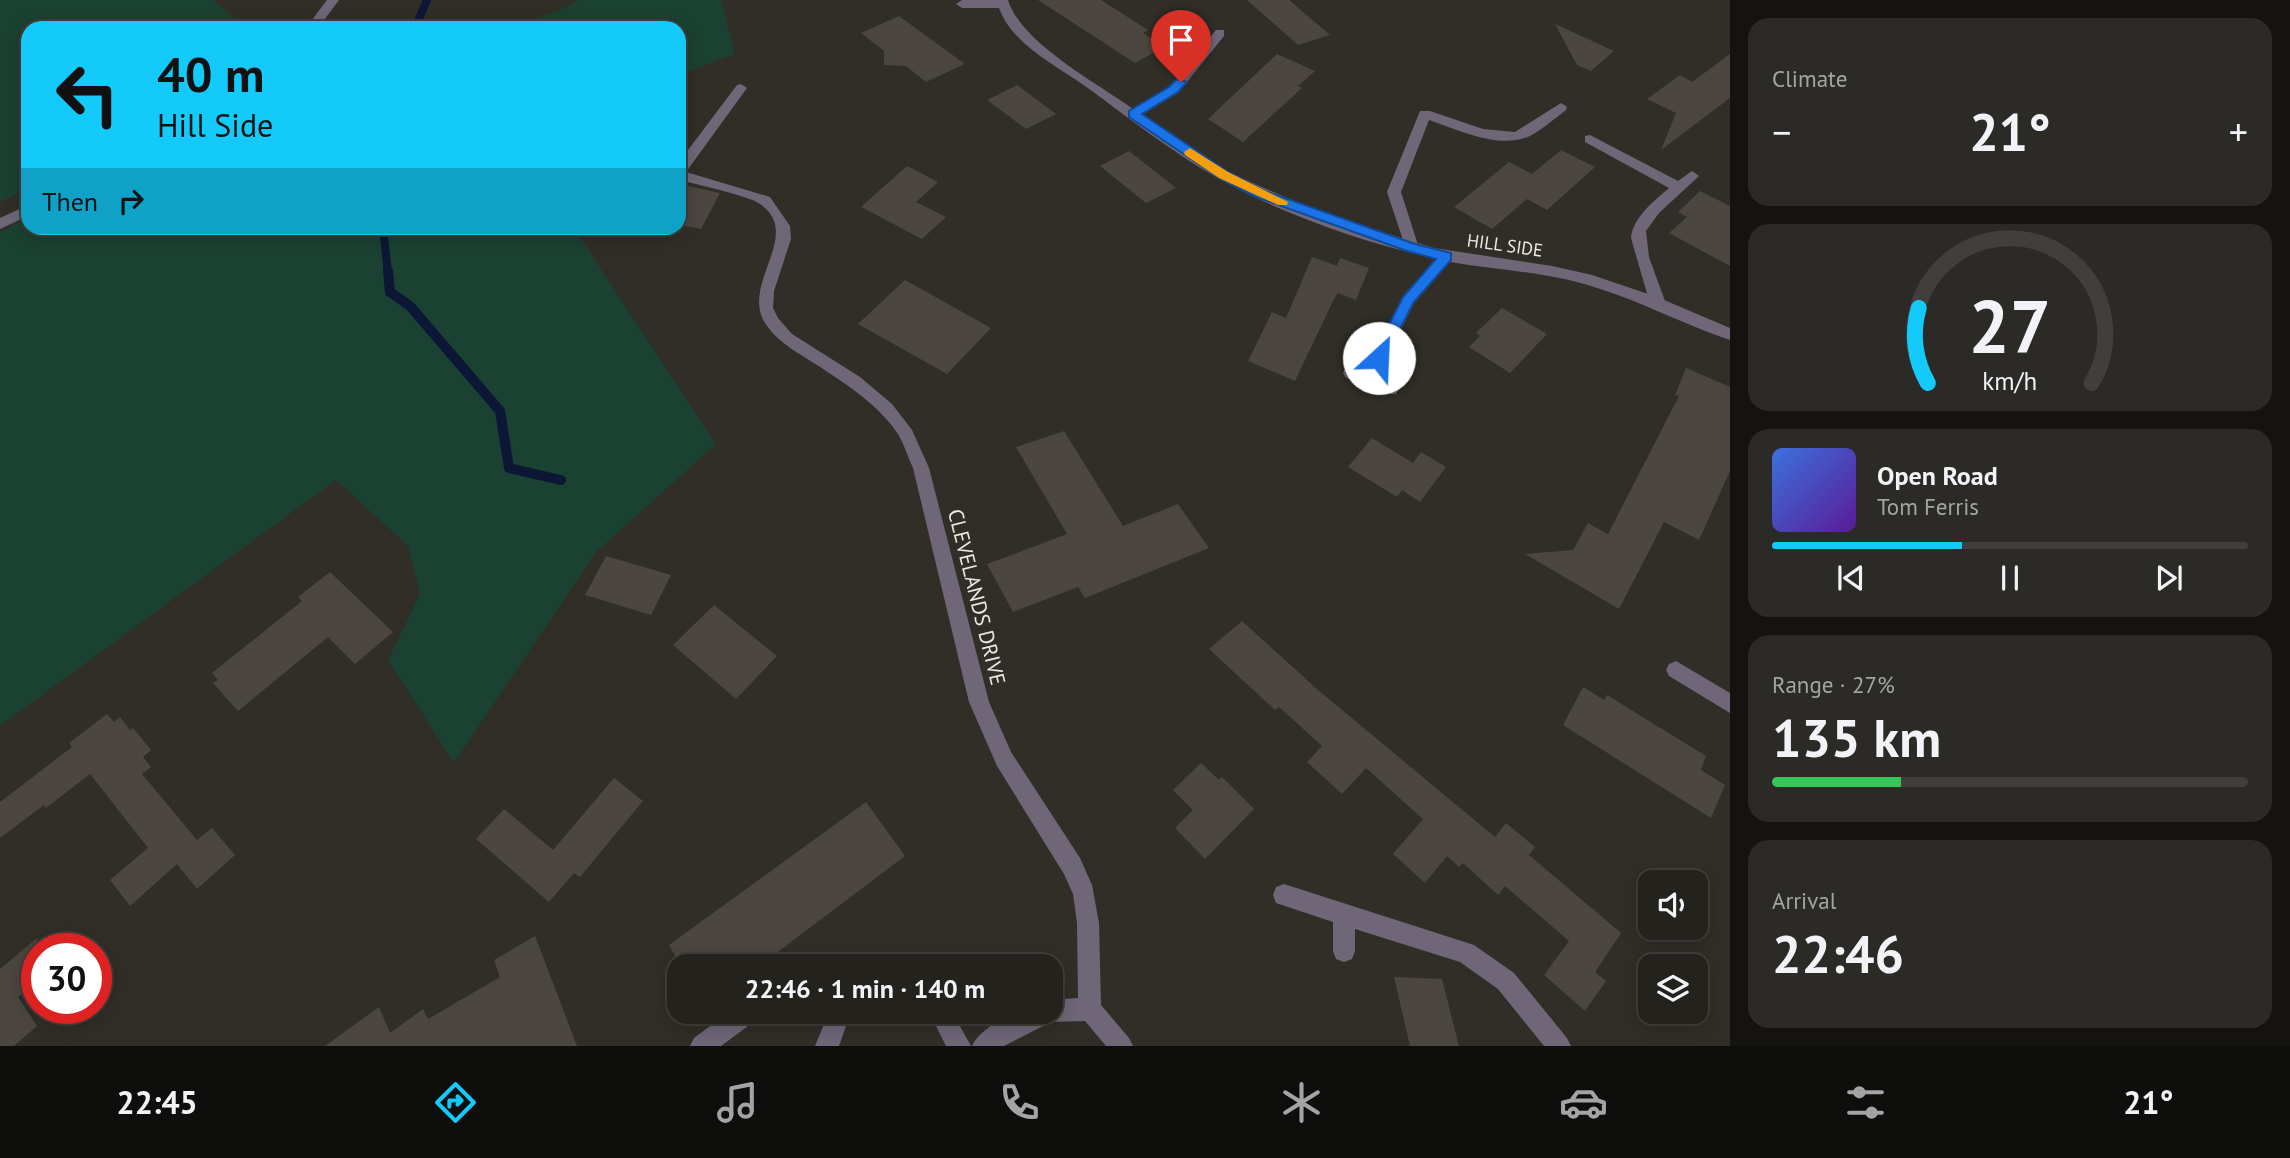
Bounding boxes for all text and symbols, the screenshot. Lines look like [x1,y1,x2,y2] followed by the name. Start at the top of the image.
[1151,10,1211,82] pin
[1162,21,1200,59] icon: arrive
[157,42,264,106] text: 40 m
[42,49,133,140] icon: left
[1772,64,1847,93] text: Climate
[1969,98,2051,165] text: 21°
[157,104,273,146] text: Hill Side
[1772,107,1791,156] text: −
[2229,107,2248,156] text: +
[112,182,150,220] icon: right
[42,185,98,218] text: Then
[1466,228,1544,262] street label: HILL SIDE
[1969,280,2051,374] text: 27
[1342,321,1416,395] position arrow
[1983,365,2037,397] text: km/h
[1877,459,1998,492] text: Open Road
[1877,492,1979,521] text: Tom Ferris
[942,506,1012,688] street label: CLEVELANDS DRIVE
[1832,559,1870,597] icon: previous
[1991,559,2029,597] icon: pause
[2150,559,2188,597] icon: next
[1772,670,1895,699] text: Range · 27%
[1772,704,1941,771] text: 135 km
[1638,870,1708,1024] map controls
[1638,870,1708,940] button: sound
[1772,886,1836,915] text: Arrival
[1772,920,1904,987] text: 22:46
[21,933,112,1024] speed limit sign: 30
[1638,954,1708,1024] button: layers
[745,972,985,1005] text: 22:46 · 1 min · 140 m
[431,1078,480,1127] icon: directions
[713,1078,762,1127] icon: music
[995,1078,1044,1127] icon: phone
[1277,1078,1326,1127] icon: climate
[1559,1078,1608,1127] icon: car
[1841,1078,1890,1127] icon: filters
[117,1081,198,1123] text: 22:45
[2123,1081,2173,1123] text: 21°

